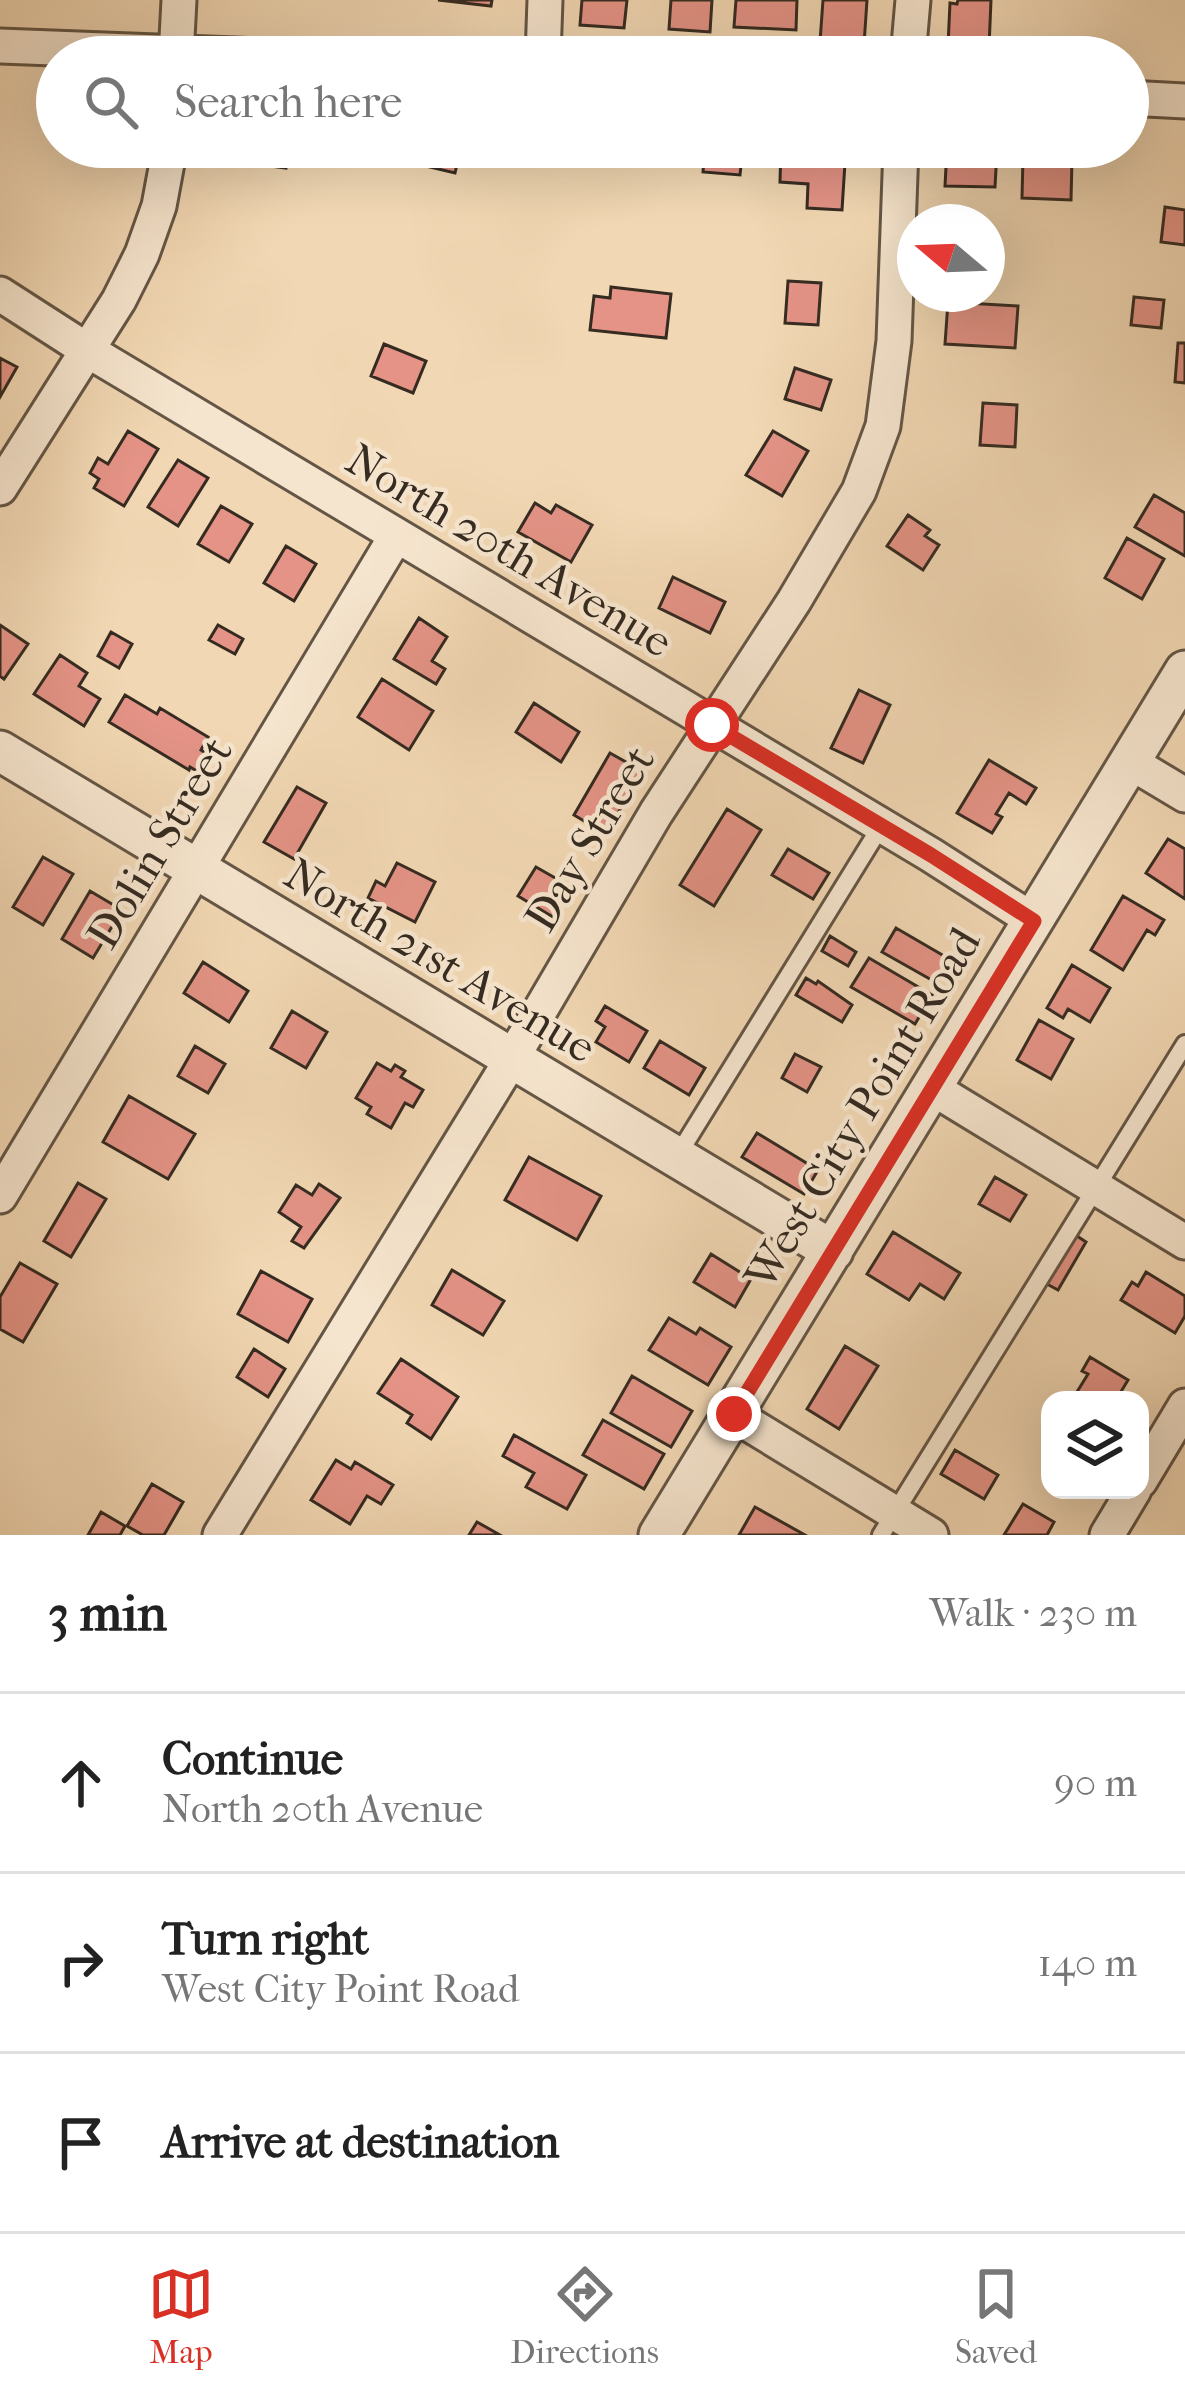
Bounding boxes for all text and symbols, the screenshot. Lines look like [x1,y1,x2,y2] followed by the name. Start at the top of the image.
[36,36,1149,168] search box
[78,69,144,135] icon: search
[174,76,402,129] text: Search here
[897,204,1005,312] north arrow
[337,433,681,669] street label: North 20th Avenue
[685,698,739,752] route start
[76,728,244,958] street label: Dolin Street
[514,737,666,941] street label: Day Street
[275,847,605,1075] street label: North 21st Avenue
[734,918,992,1300] street label: West City Point Road
[707,1387,761,1441] route end
[1041,1391,1149,1499] map controls
[1041,1391,1149,1499] button: layers
[48,1583,167,1643] text: 3 min
[930,1590,1137,1636] text: Walk · 230 m
[162,1733,343,1786] text: Continue
[48,1750,114,1816] icon: ahead
[1054,1760,1137,1806] text: 90 m
[162,1786,483,1832] text: North 20th Avenue
[162,1913,369,1966] text: Turn right
[48,1930,114,1996] icon: right
[1038,1940,1137,1986] text: 140 m
[162,1966,519,2012] text: West City Point Road
[48,2110,114,2176] icon: arrive
[162,2116,559,2169] text: Arrive at destination
[148,2261,214,2372] tab: Map
[510,2261,659,2372] tab: Directions
[955,2261,1037,2372] tab: Saved

